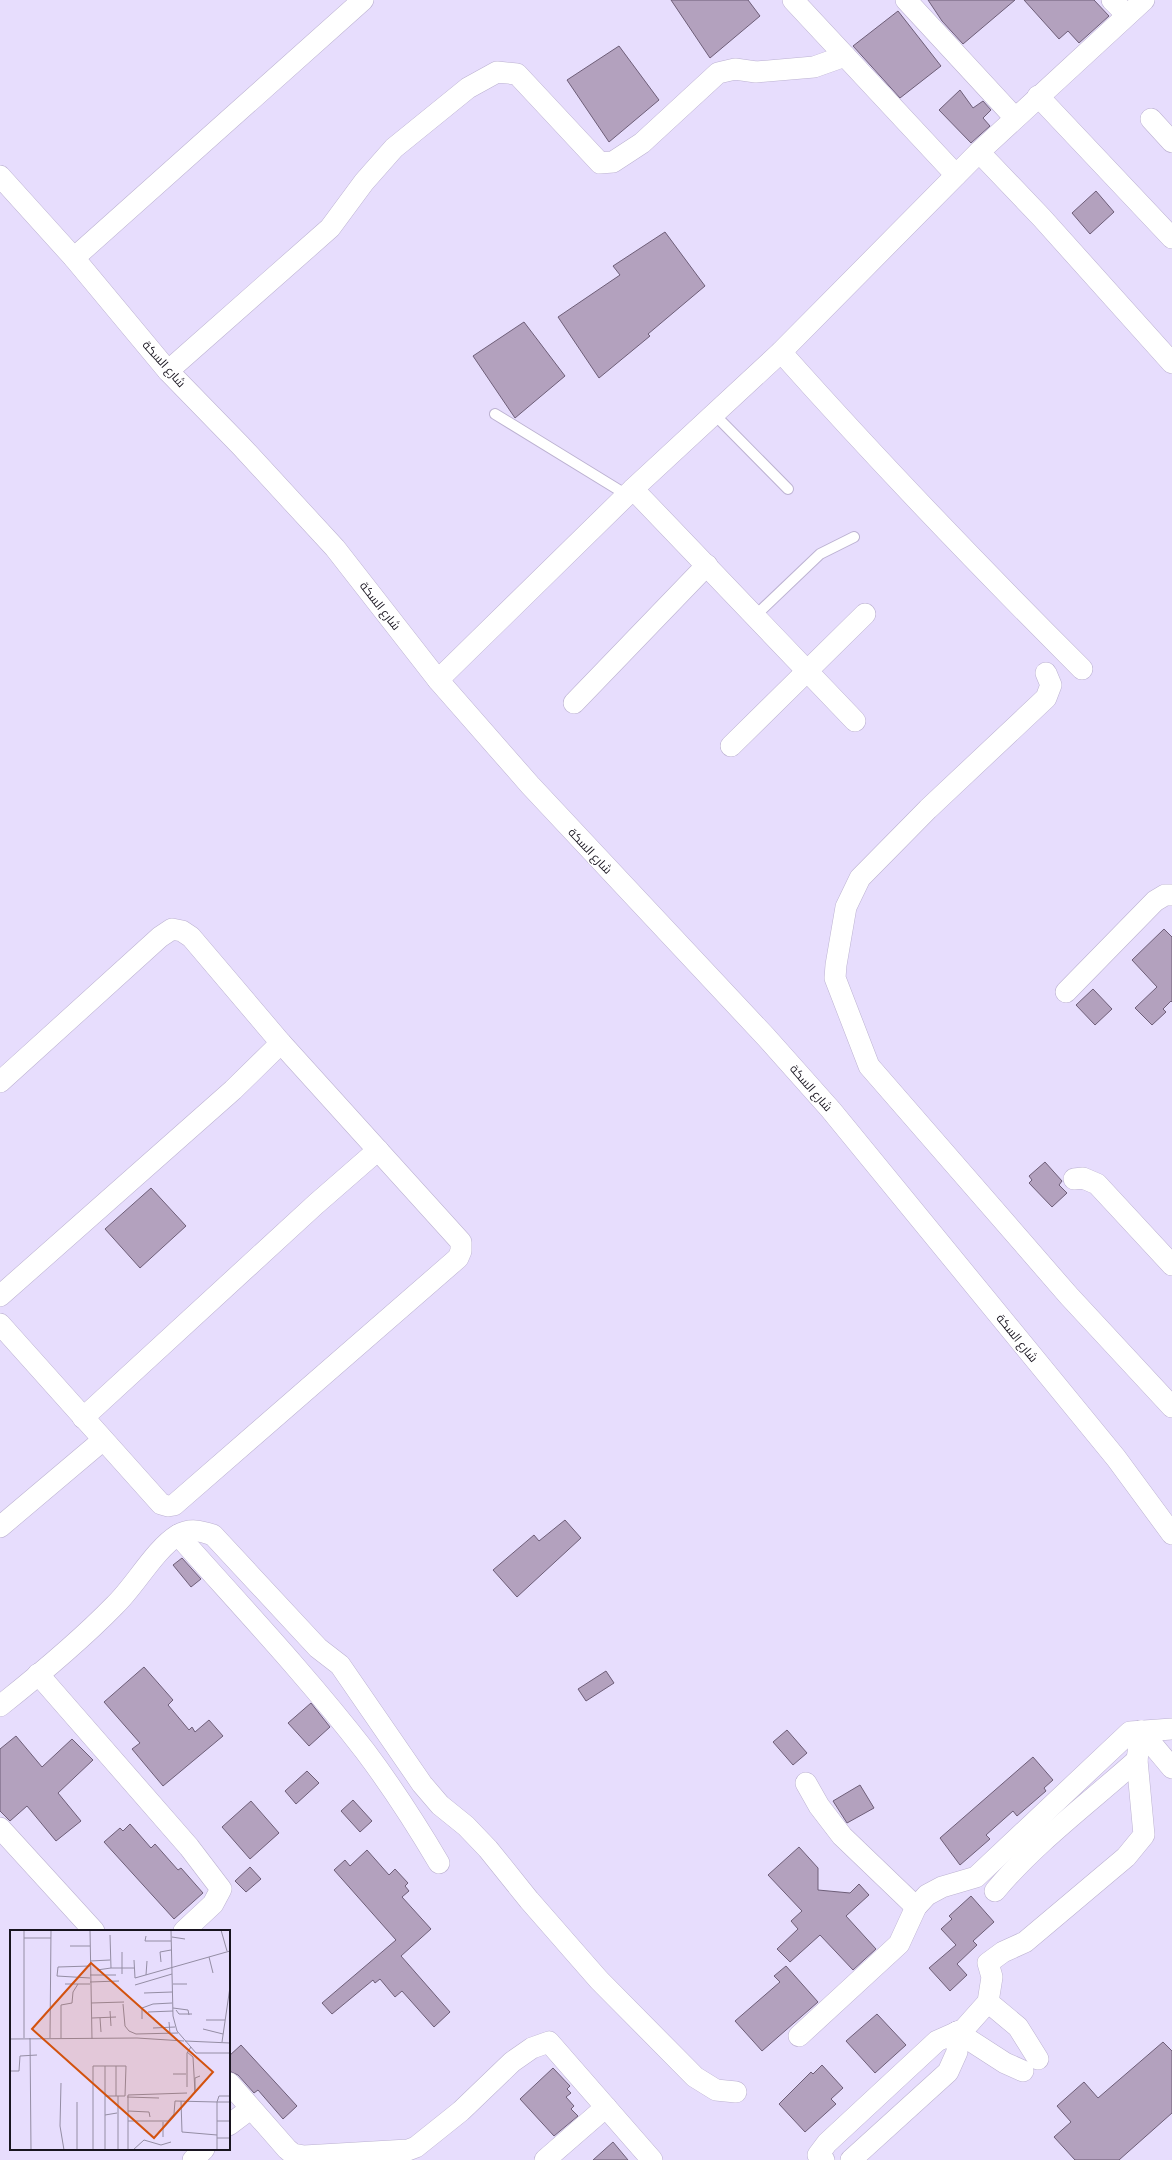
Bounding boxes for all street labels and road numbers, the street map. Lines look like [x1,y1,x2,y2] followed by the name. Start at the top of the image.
[139,337,189,391] street label: شارع السكة
[356,578,404,634] street label: شارع السكة
[565,825,615,878] street label: شارع السكة
[786,1061,836,1115] street label: شارع السكة
[993,1311,1041,1365] street label: شارع السكة

